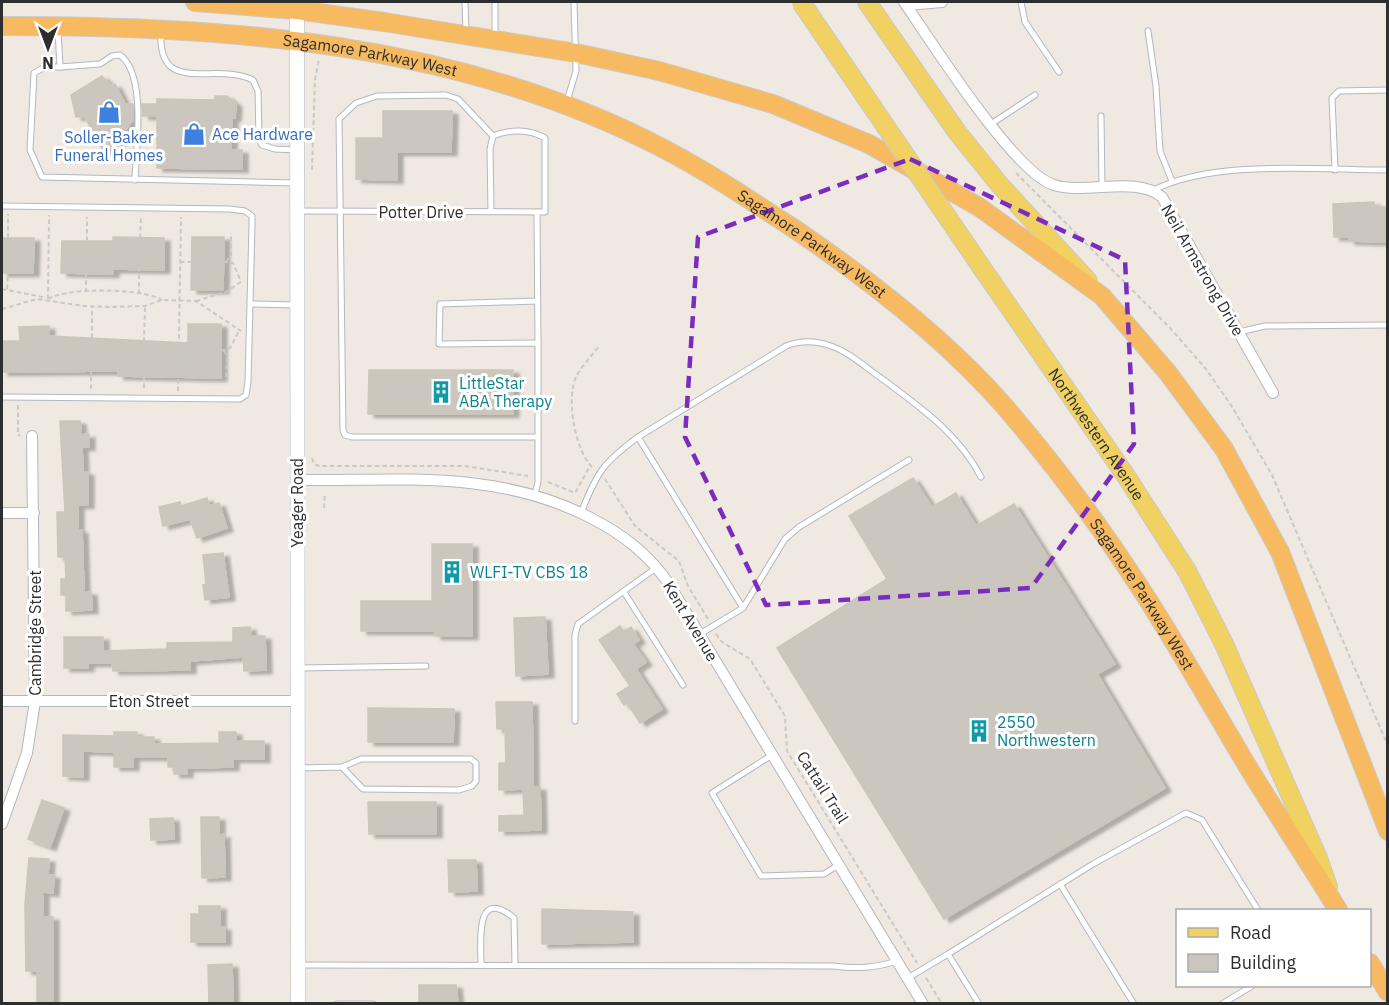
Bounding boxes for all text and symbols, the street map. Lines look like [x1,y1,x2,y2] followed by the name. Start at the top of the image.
[18,18,78,78] north arrow
[282,30,460,81] street label: Sagamore Parkway West
[42,53,54,73] text: N
[96,99,122,125] shop icon: Soller-Baker Funeral Homes
[181,121,207,147] shop icon: Ace Hardware
[212,124,313,144] place label: Ace Hardware
[55,127,163,165] place label: Soller-Baker Funeral Homes
[734,185,891,302] street label: Sagamore Parkway West
[1157,201,1249,340] street label: Neil Armstrong Drive
[379,202,464,222] street label: Potter Drive
[1044,364,1149,504] street label: Northwestern Avenue
[459,373,552,411] place label: LittleStar ABA Therapy
[428,379,454,405] building icon: LittleStar ABA Therapy
[287,458,307,548] street label: Yeager Road
[1086,514,1199,674] street label: Sagamore Parkway West
[439,559,465,585] building icon: WLFI-TV CBS 18
[470,562,588,582] place label: WLFI-TV CBS 18
[25,570,45,696] street label: Cambridge Street
[659,577,723,665] street label: Kent Avenue
[109,691,189,711] street label: Eton Street
[997,712,1096,750] place label: 2550 Northwestern
[966,718,992,744] building icon: 2550 Northwestern
[793,747,853,827] street label: Cattail Trail
[1176,909,1371,987] legend
[1230,921,1271,944] text: Road
[1230,951,1297,974] text: Building

